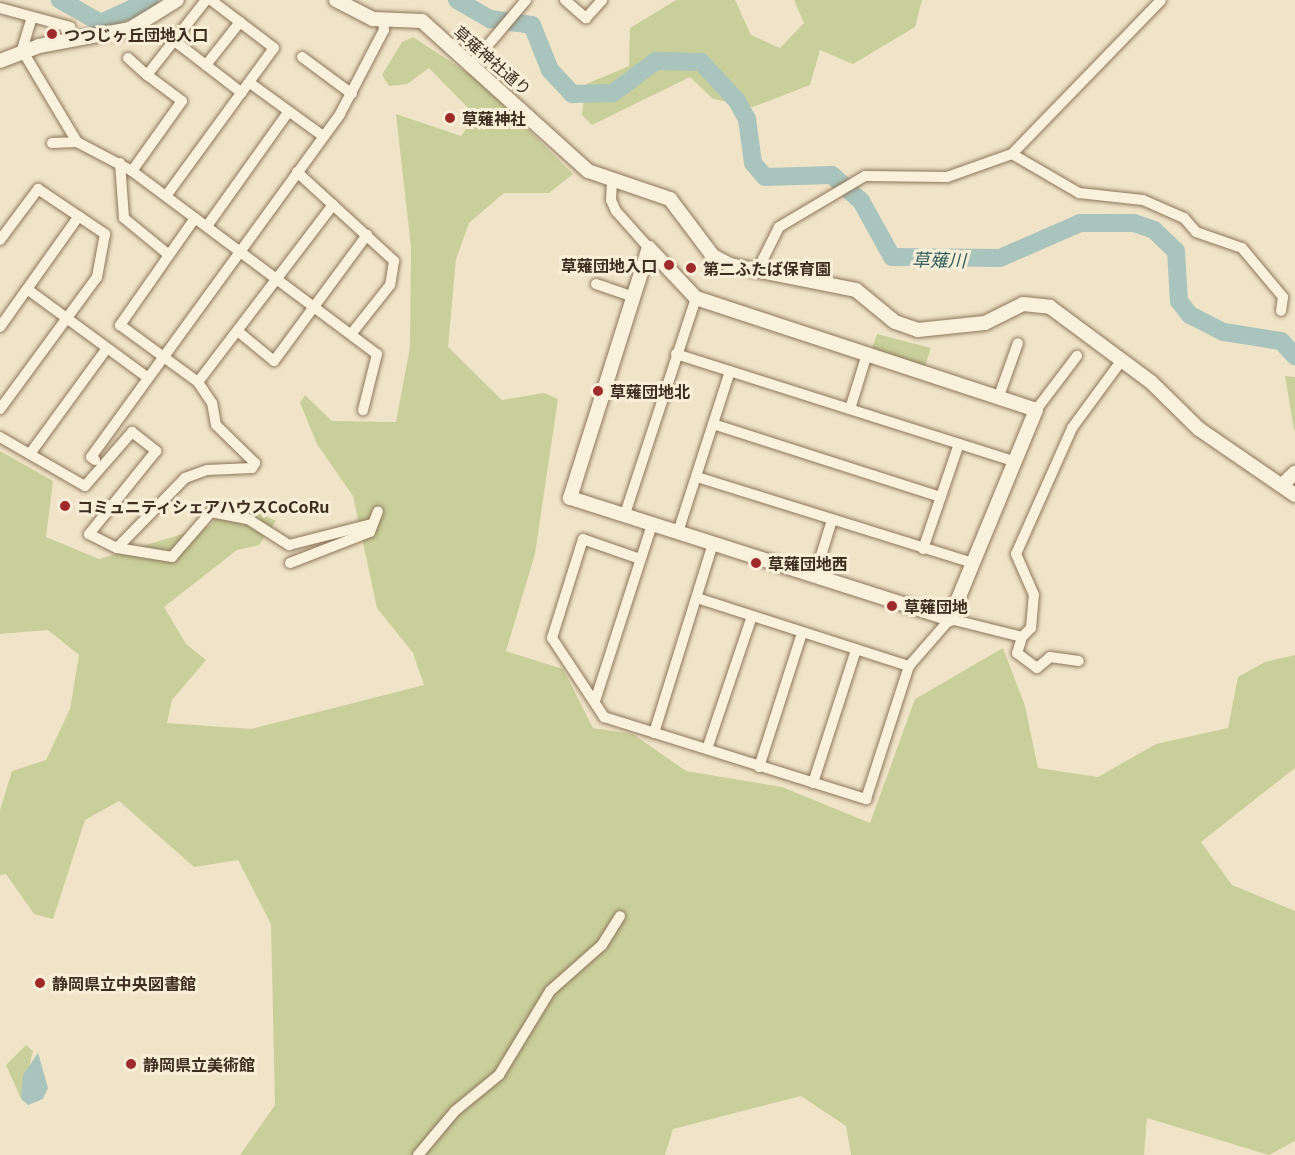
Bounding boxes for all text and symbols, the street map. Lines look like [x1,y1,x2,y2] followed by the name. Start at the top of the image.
[450,21,536,99] street label: 草薙神社通り
[64,24,208,44] place label: つつじヶ丘団地入口
[45,27,59,41] marker: つつじヶ丘団地入口
[462,108,526,128] place label: 草薙神社
[443,111,457,125] marker: 草薙神社
[912,248,966,270] water label: 草薙川
[561,255,657,275] place label: 草薙団地入口
[662,258,676,272] marker: 草薙団地入口
[703,258,831,278] place label: 第二ふたば保育園
[684,261,698,275] marker: 第二ふたば保育園
[610,381,690,401] place label: 草薙団地北
[591,384,605,398] marker: 草薙団地北
[77,496,331,516] place label: コミュニティシェアハウスCoCoRu
[58,499,72,513] marker: コミュニティシェアハウスCoCoRu
[768,553,848,573] place label: 草薙団地西
[749,556,763,570] marker: 草薙団地西
[904,596,968,616] place label: 草薙団地
[885,599,899,613] marker: 草薙団地
[52,973,196,993] place label: 静岡県立中央図書館
[33,976,47,990] marker: 静岡県立中央図書館
[143,1054,255,1074] place label: 静岡県立美術館
[124,1057,138,1071] marker: 静岡県立美術館

